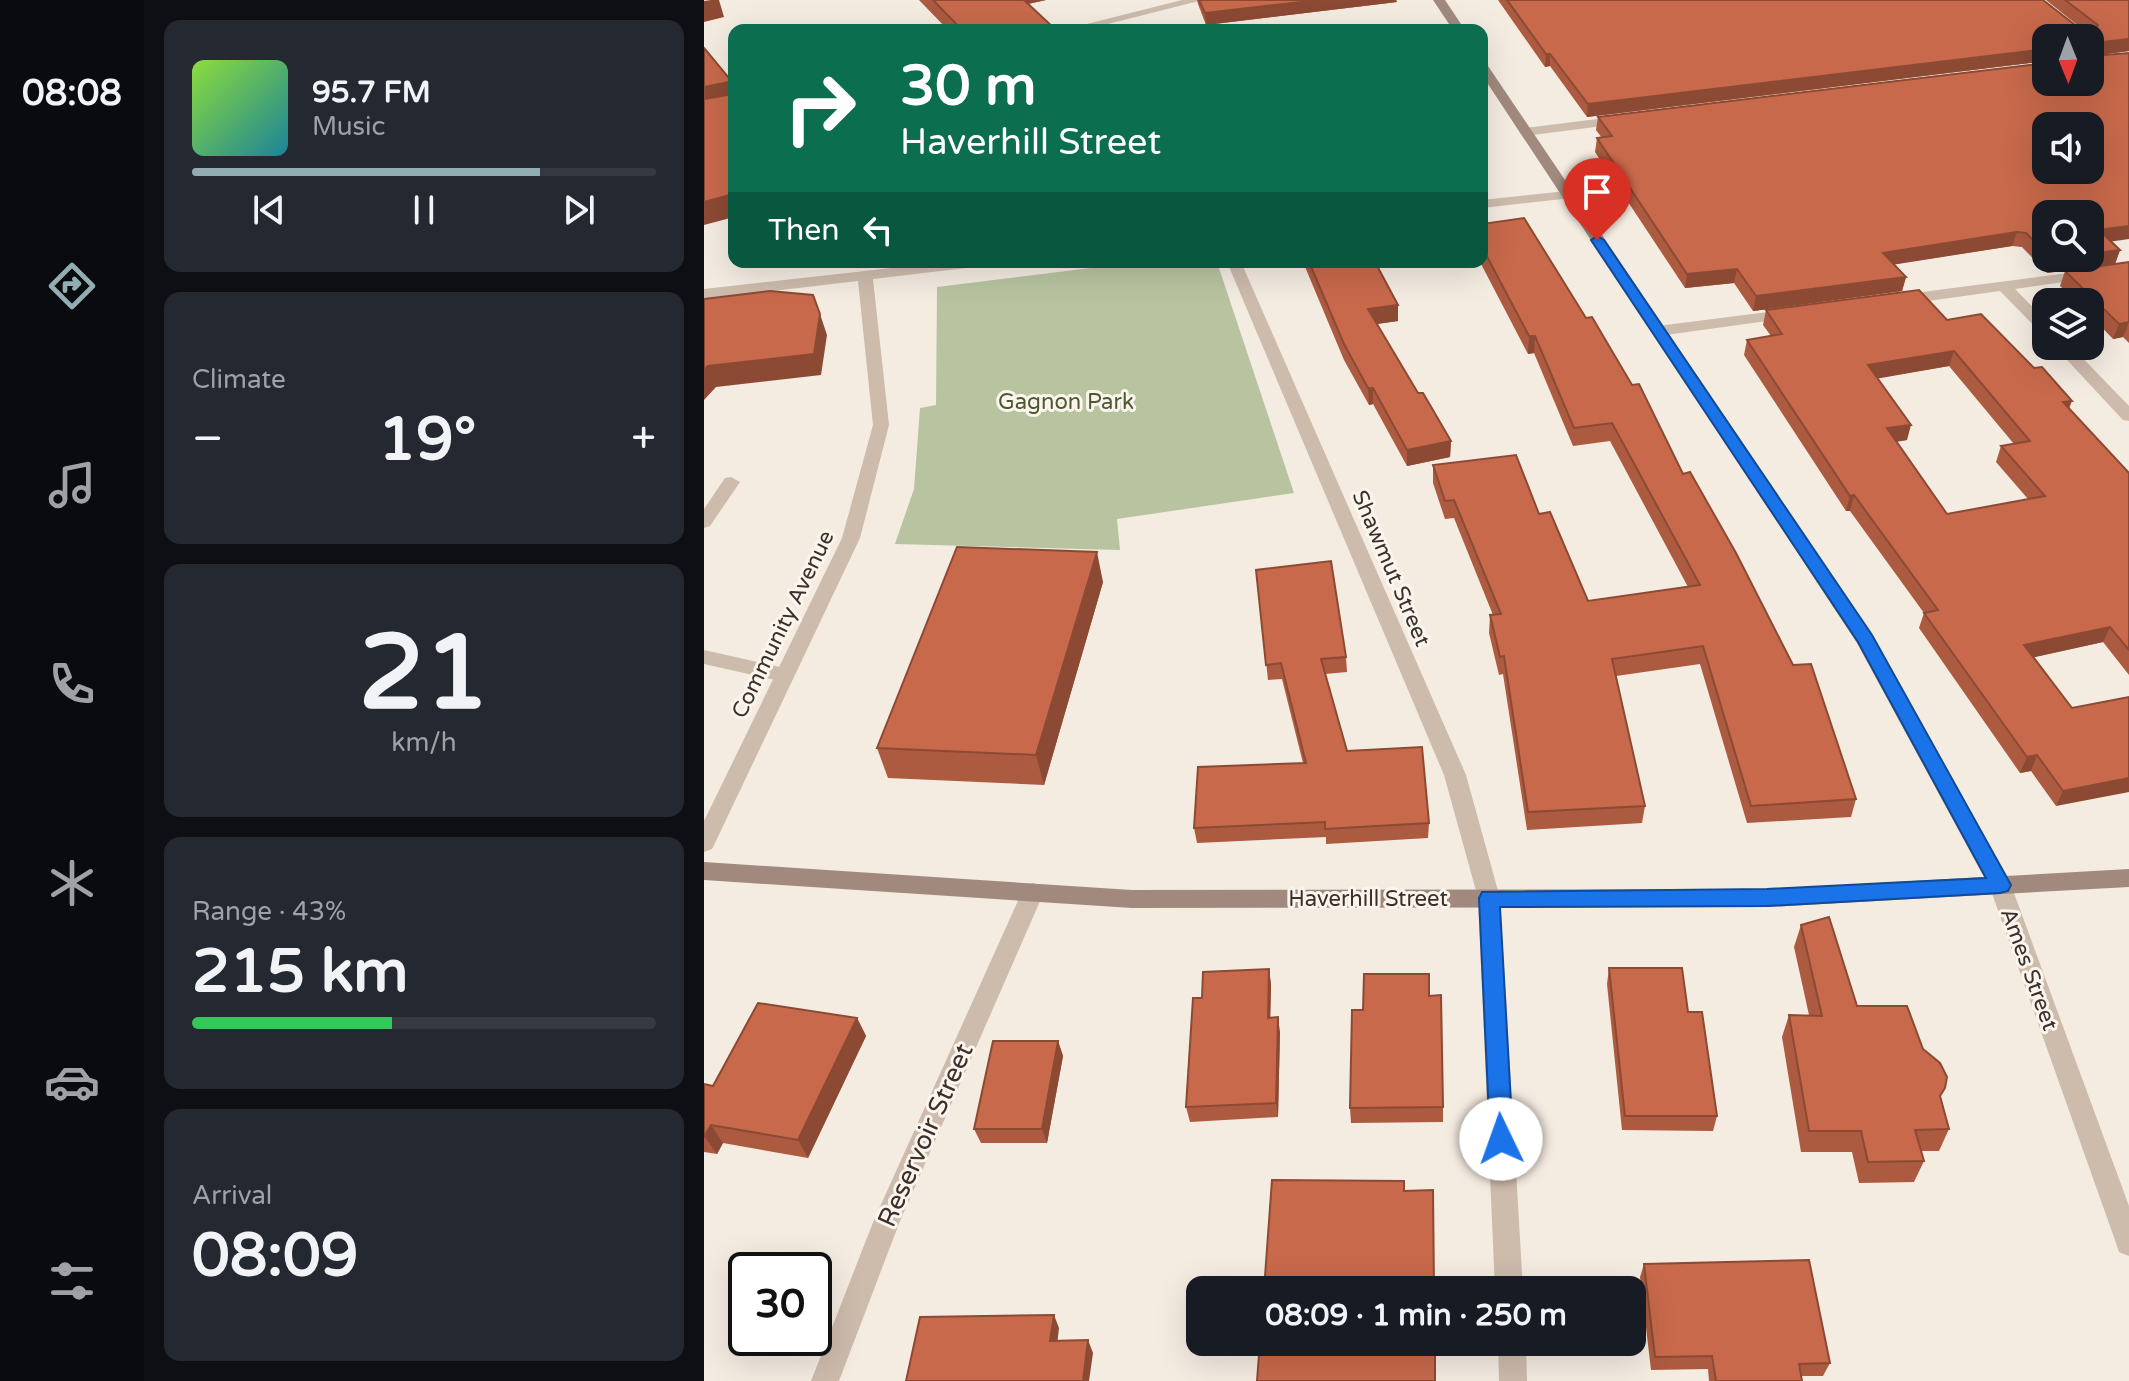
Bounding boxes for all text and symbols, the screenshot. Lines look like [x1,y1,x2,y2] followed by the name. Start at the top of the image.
[2032,24,2104,96] north arrow
[2032,24,2104,360] map controls
[900,53,1036,120] text: 30 m
[768,56,872,160] icon: right
[22,72,122,115] text: 08:08
[312,74,431,111] text: 95.7 FM
[312,111,385,142] text: Music
[2032,112,2104,184] button: sound
[900,121,1161,164] text: Haverhill Street
[1563,158,1631,240] pin
[1575,170,1619,214] icon: arrive
[247,188,291,232] icon: previous
[402,188,446,232] icon: pause
[557,188,601,232] icon: next
[2032,200,2104,272] button: search
[856,208,900,252] icon: left
[768,212,840,249] text: Then
[44,258,100,314] icon: directions
[2032,288,2104,360] button: layers
[192,364,286,395] text: Climate
[998,389,1134,415] park label: Gagnon Park
[378,404,476,476] text: 19°
[192,413,223,466] text: −
[631,413,656,466] text: +
[44,457,100,513] icon: music
[1347,487,1436,650] street label: Shawmut Street
[726,526,840,722] street label: Community Avenue
[359,612,489,737] text: 21
[44,656,100,712] icon: phone
[391,727,457,758] text: km/h
[44,855,100,911] icon: climate
[1288,886,1448,912] street label: Haverhill Street
[192,896,346,927] text: Range · 43%
[1995,905,2063,1034] street label: Ames Street
[192,936,408,1008] text: 215 km
[871,1039,980,1232] street label: Reservoir Street
[44,1054,100,1110] icon: car
[1459,1097,1543,1181] position arrow
[192,1180,272,1211] text: Arrival
[192,1220,358,1292] text: 08:09
[728,1252,832,1356] speed limit sign: 30
[44,1253,100,1309] icon: filters
[1265,1297,1567,1334] text: 08:09 · 1 min · 250 m

